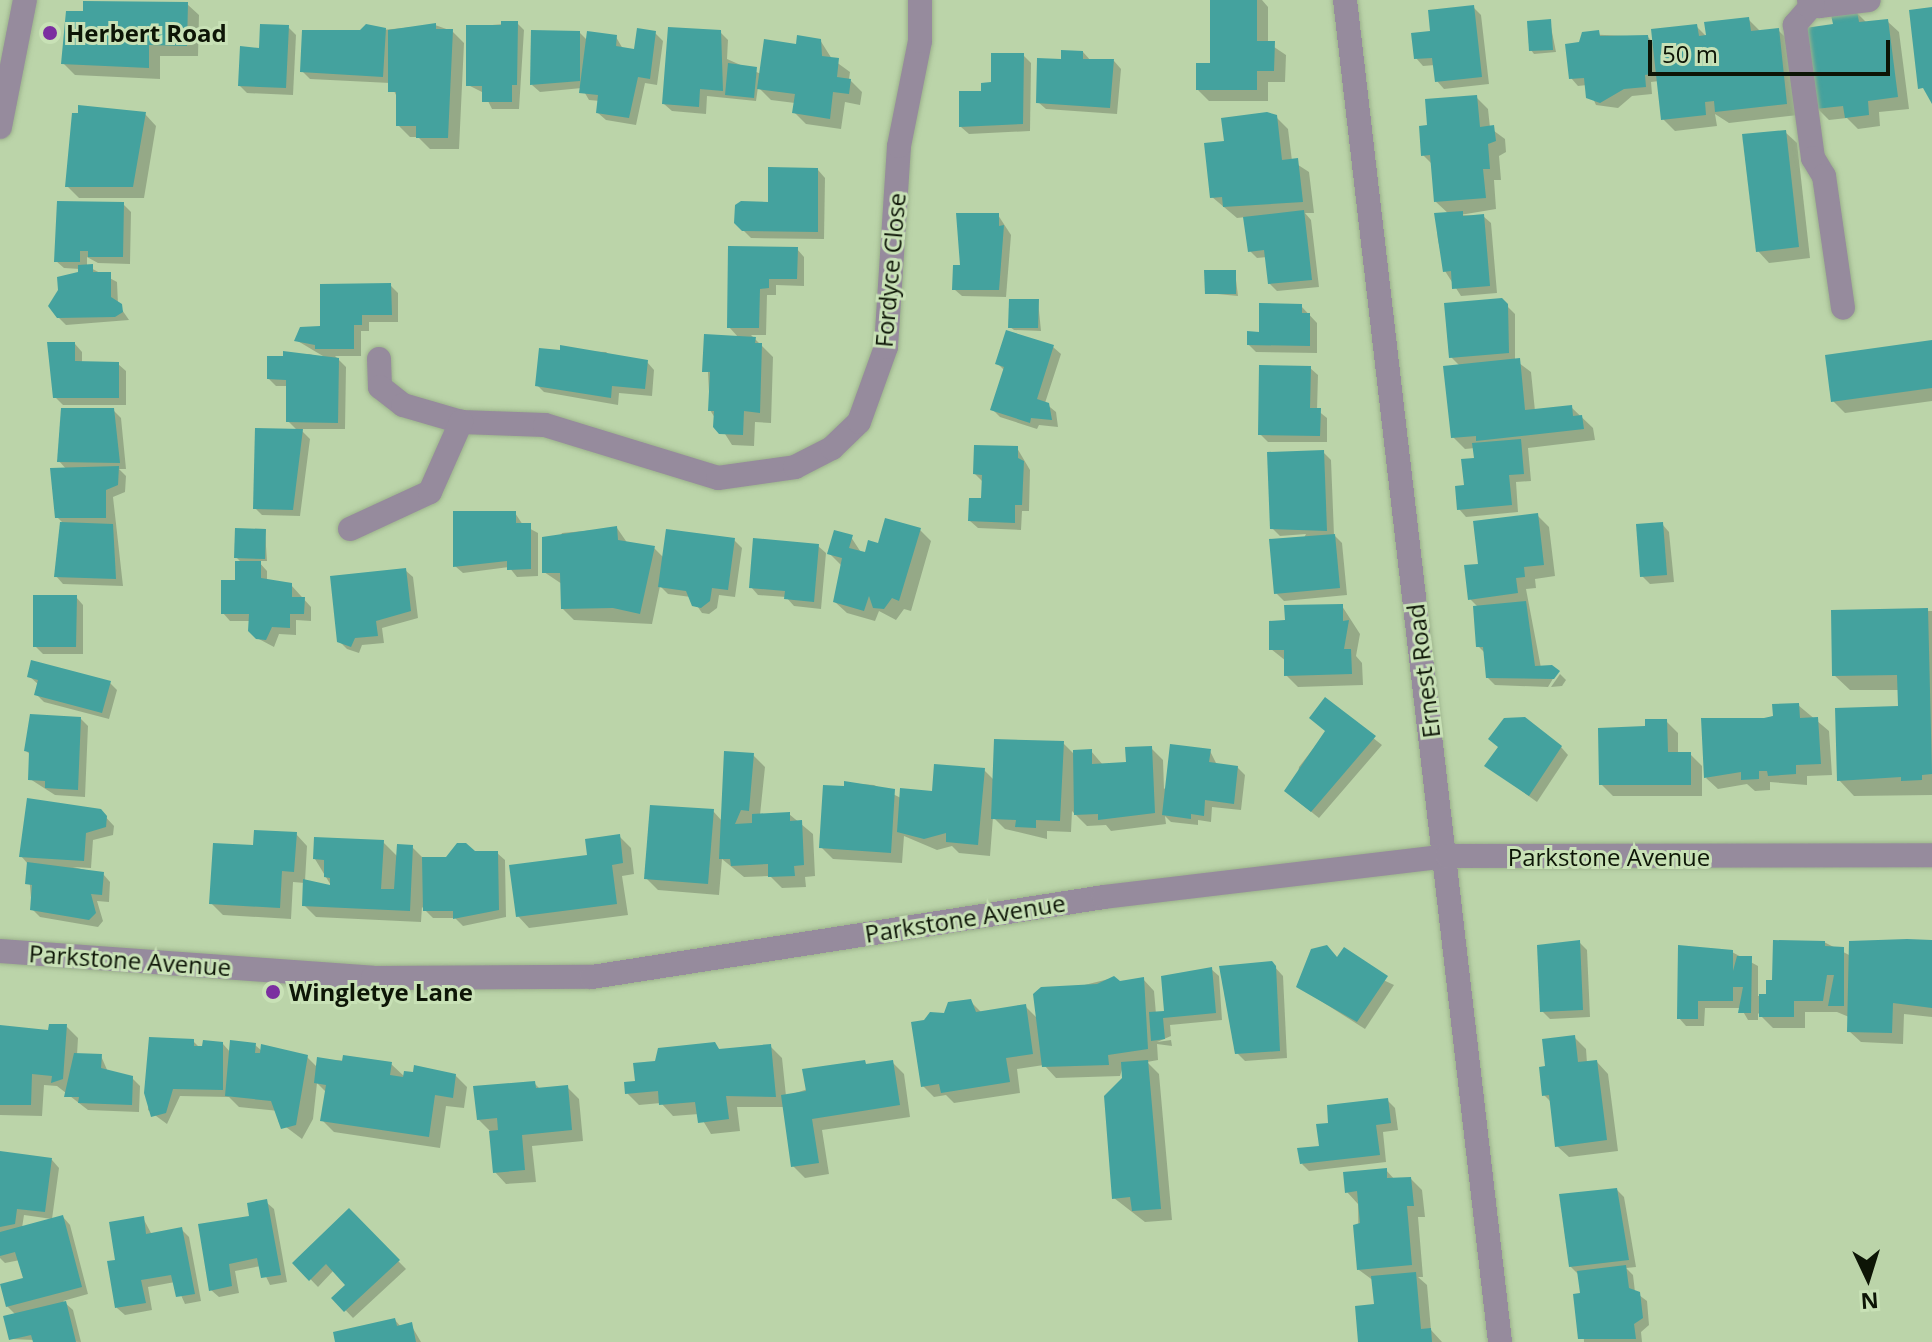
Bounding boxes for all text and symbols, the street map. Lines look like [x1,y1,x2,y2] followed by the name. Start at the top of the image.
[66,19,227,47] place label: Herbert Road
[41,24,59,42] marker: Herbert Road
[1652,24,1894,74] scale bar
[1662,37,1718,70] text: 50 m
[869,192,911,348] street label: Fordyce Close
[1400,602,1446,740] street label: Ernest Road
[1508,843,1710,871] street label: Parkstone Avenue
[863,888,1067,948] street label: Parkstone Avenue
[28,939,232,981] street label: Parkstone Avenue
[289,978,473,1006] place label: Wingletye Lane
[264,983,282,1001] marker: Wingletye Lane
[1828,1238,1908,1318] north arrow
[1860,1286,1880,1318] text: N

